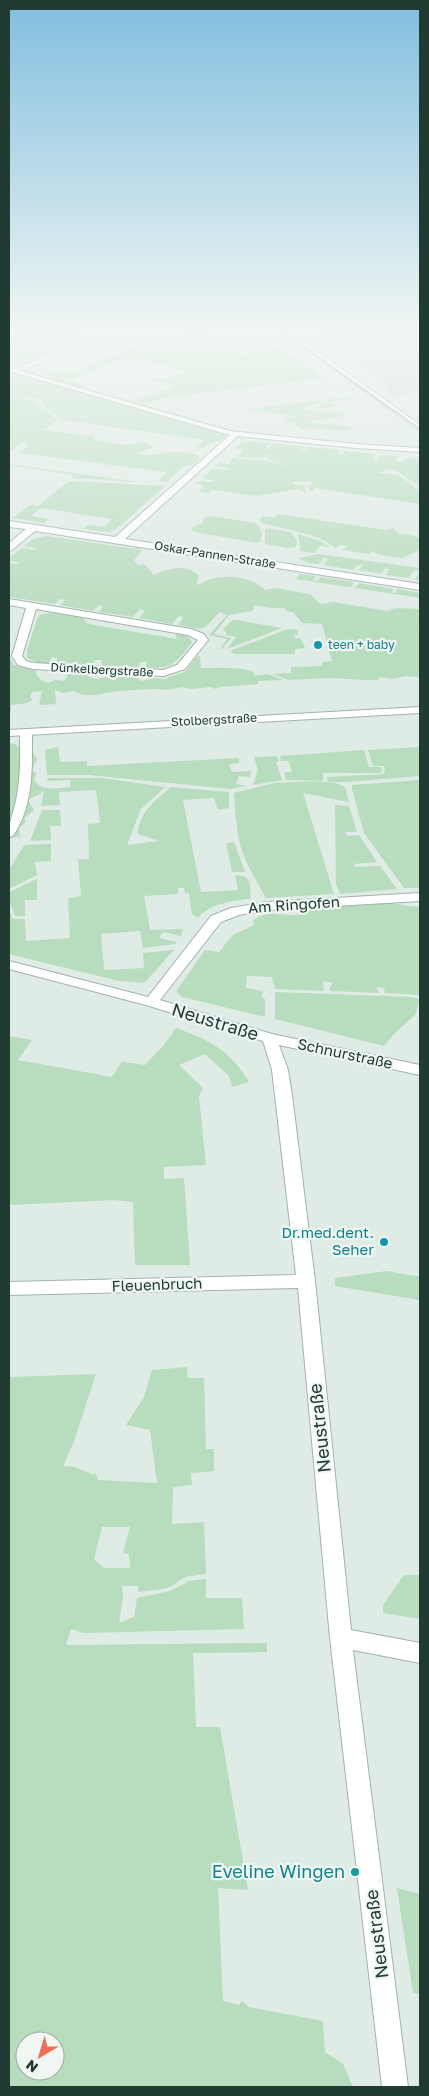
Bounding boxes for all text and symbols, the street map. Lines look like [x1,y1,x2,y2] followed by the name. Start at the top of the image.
[153,537,277,572] street label: Oskar-Pannen-Straße
[328,637,395,652] place label: teen + baby
[312,639,324,651] marker: teen + baby
[50,659,154,680] street label: Dünkelbergstraße
[171,710,257,729] street label: Stolbergstraße
[247,892,340,916] street label: Am Ringofen
[169,997,261,1045] street label: Neustraße
[296,1034,395,1072] street label: Schnurstraße
[282,1223,374,1258] place label: Dr.med.dent. Seher
[378,1236,390,1248] marker: Dr.med.dent. Seher
[111,1273,203,1295] street label: Fleuenbruch
[303,1382,335,1474] street label: Neustraße
[212,1860,345,1882] place label: Eveline Wingen
[349,1866,361,1878] marker: Eveline Wingen
[360,1888,392,1980] street label: Neustraße
[15,2031,65,2081] north arrow
[22,2057,41,2077] text: N

